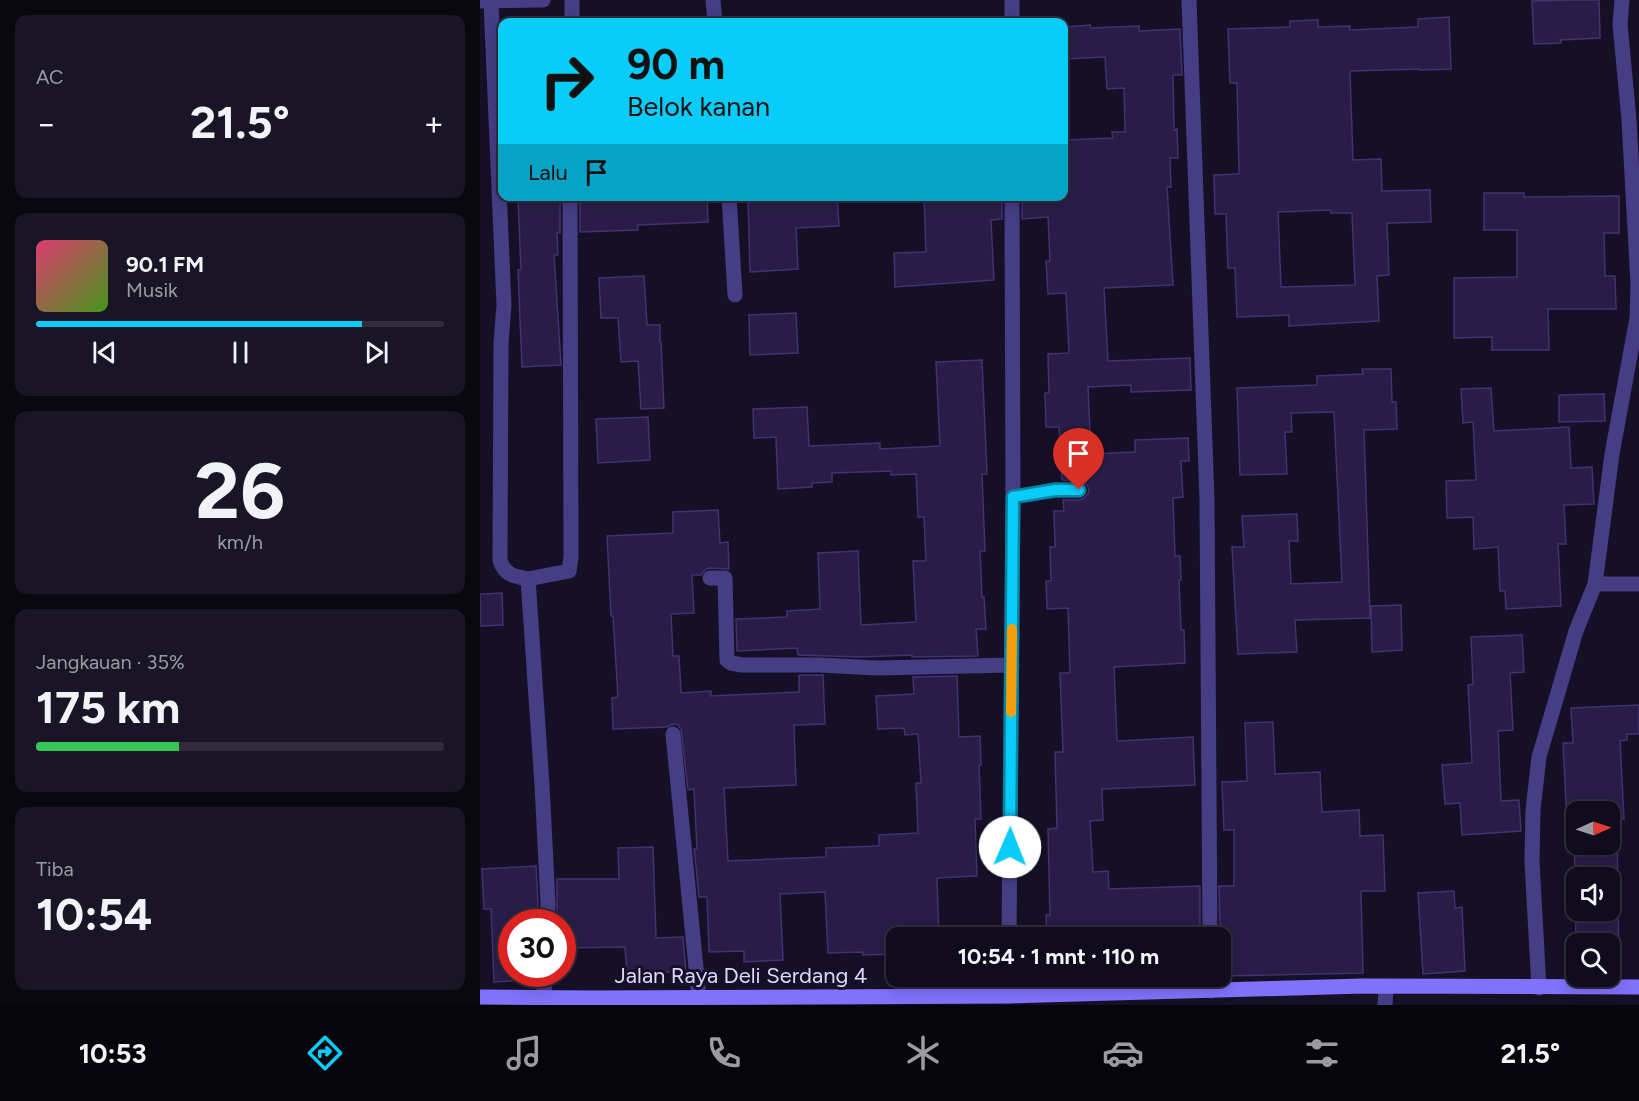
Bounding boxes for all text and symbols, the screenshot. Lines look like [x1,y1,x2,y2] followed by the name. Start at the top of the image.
[627,39,725,90] text: 90 m
[528,42,606,120] icon: right
[36,65,64,89] text: AC
[627,90,770,123] text: Belok kanan
[190,95,290,149] text: 21.5°
[36,104,57,143] text: −
[423,104,444,143] text: +
[580,156,613,189] icon: arrive
[528,159,568,186] text: Lalu
[126,251,204,278] text: 90.1 FM
[126,278,178,302] text: Musik
[88,336,121,369] icon: previous
[224,336,257,369] icon: pause
[360,336,393,369] icon: next
[1053,428,1104,490] pin
[1062,437,1095,470] icon: arrive
[195,444,285,538] text: 26
[217,530,263,554] text: km/h
[36,650,185,674] text: Jangkauan · 35%
[36,680,180,734] text: 175 km
[1566,801,1620,855] north arrow
[1566,801,1620,987] map controls
[978,815,1042,879] position arrow
[36,857,74,881] text: Tiba
[1566,867,1620,921] button: sound
[36,887,152,941] text: 10:54
[498,909,576,987] speed limit sign: 30
[1566,933,1620,987] button: search
[958,943,1159,970] text: 10:54 · 1 mnt · 110 m
[615,962,868,989] street label: Jalan Raya Deli Serdang 4
[304,1032,346,1074] icon: directions
[503,1032,545,1074] icon: music
[703,1032,745,1074] icon: phone
[902,1032,944,1074] icon: climate
[1102,1032,1144,1074] icon: car
[1301,1032,1343,1074] icon: filters
[79,1037,146,1070] text: 10:53
[1501,1037,1560,1070] text: 21.5°

